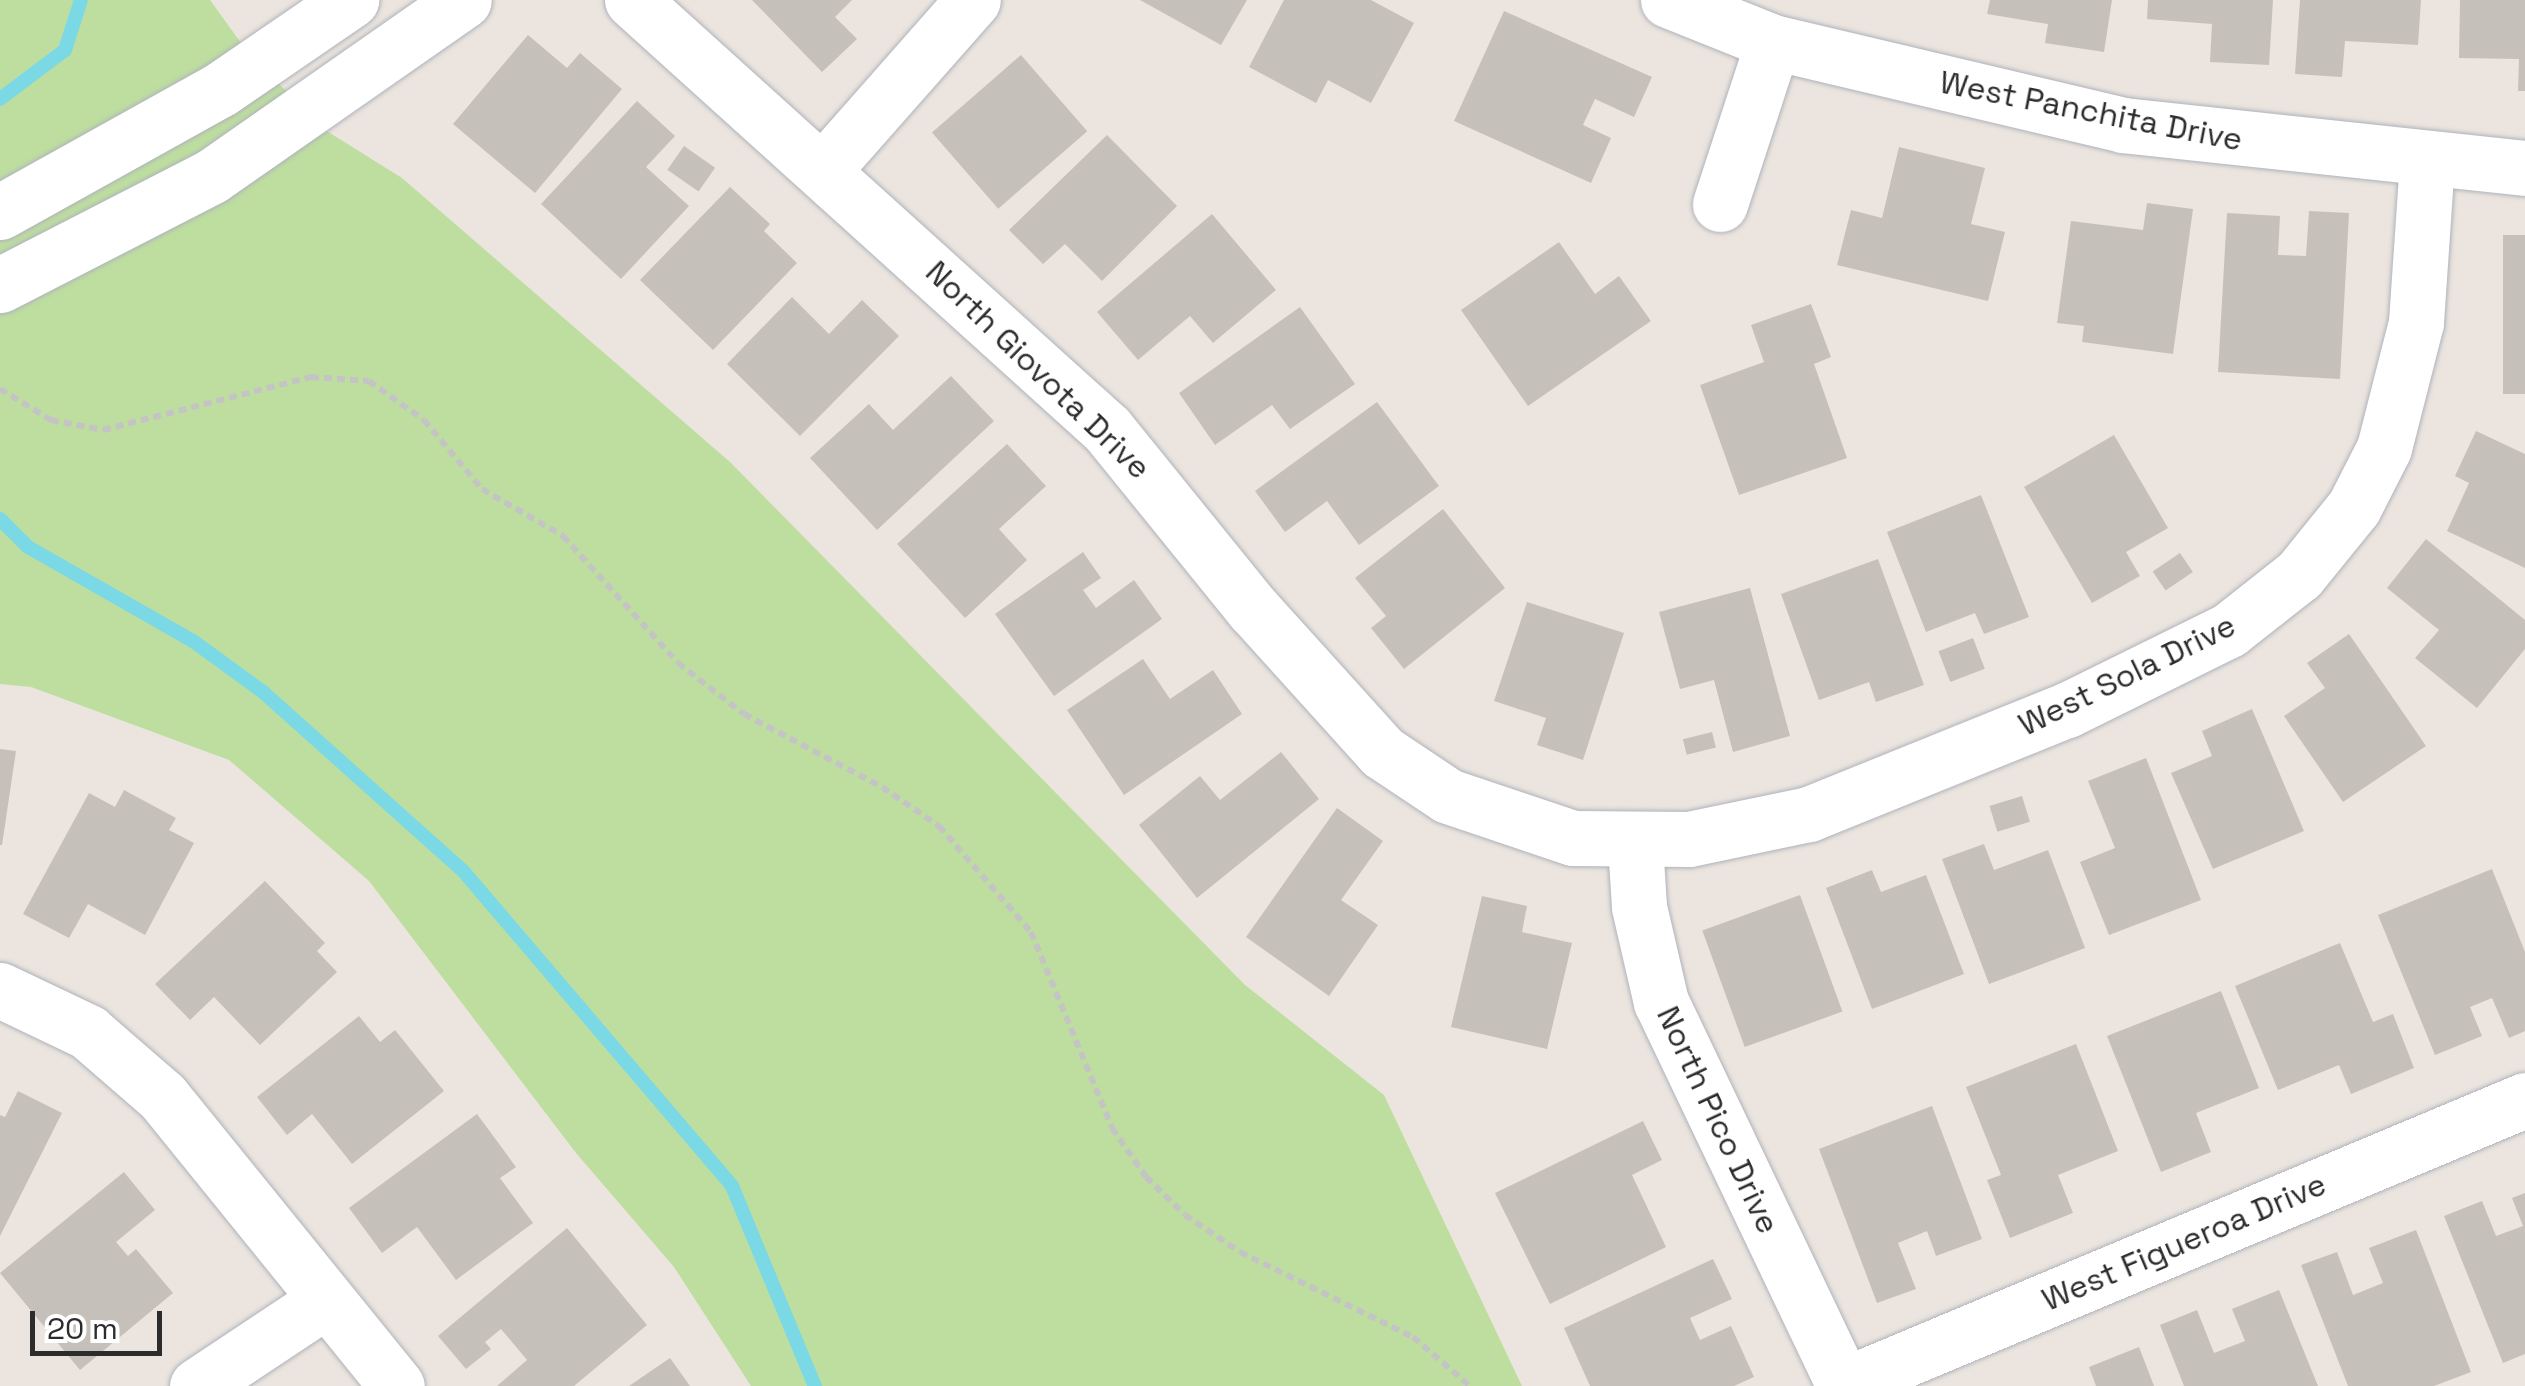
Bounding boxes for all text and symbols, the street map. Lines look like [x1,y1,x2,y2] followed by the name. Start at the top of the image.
[1936,63,2246,159] street label: West Panchita Drive
[918,253,1158,487] street label: North Giovota Drive
[2012,606,2242,744] street label: West Sola Drive
[1649,1000,1787,1240] street label: North Pico Drive
[2036,1165,2332,1319] street label: West Figueroa Drive
[35,1291,168,1353] scale bar
[47,1309,118,1348] text: 20 m

